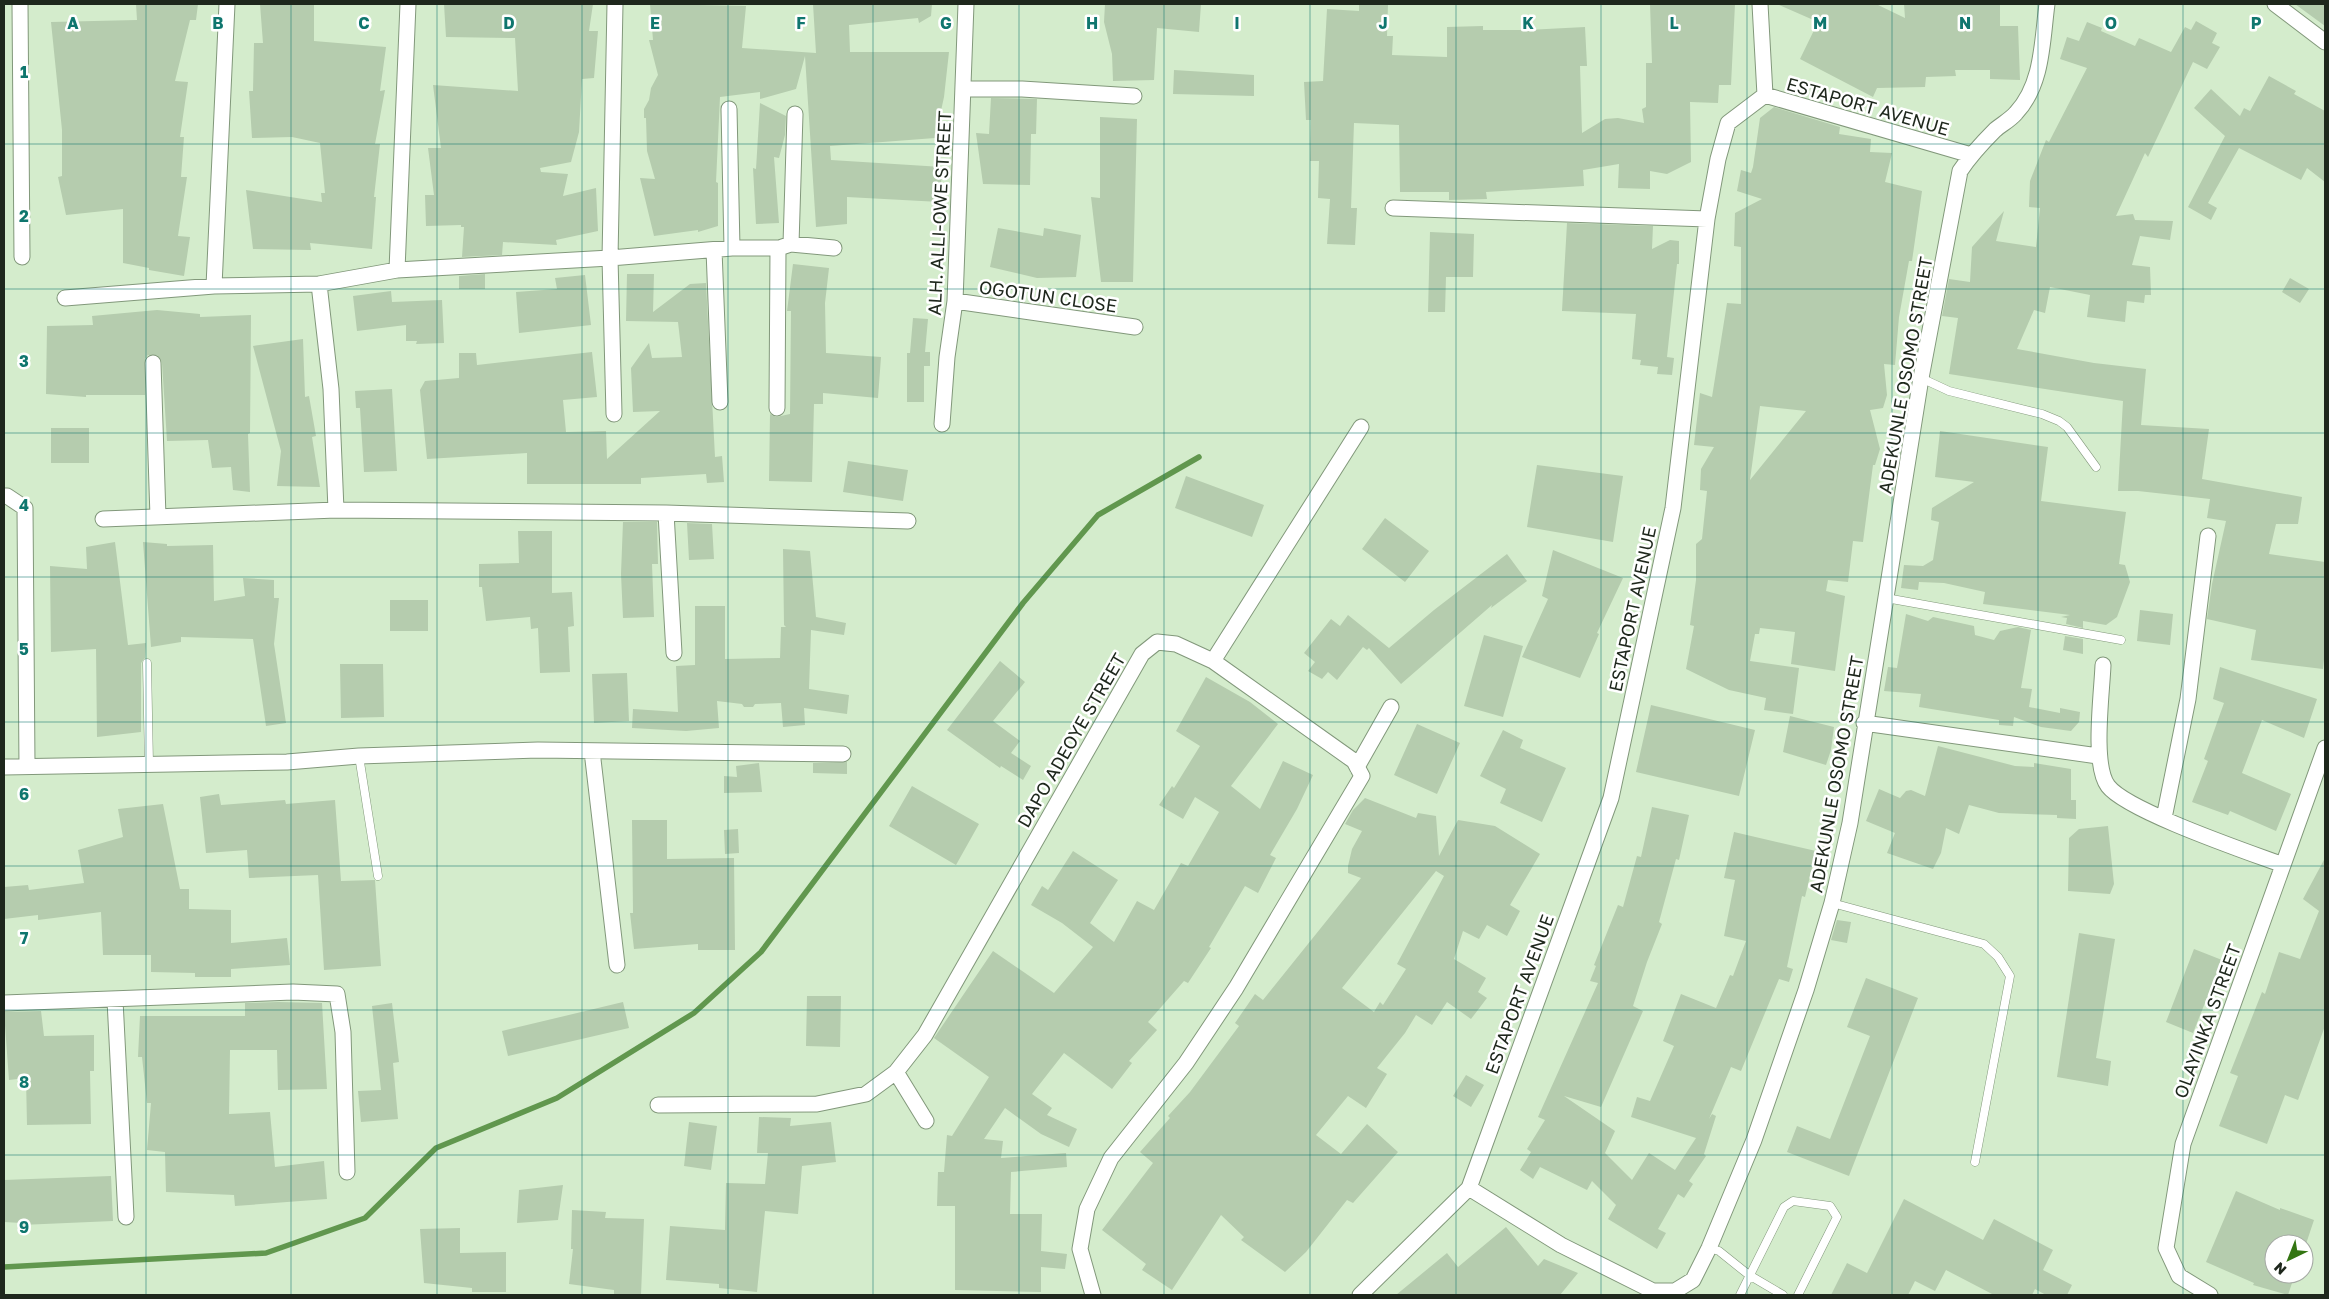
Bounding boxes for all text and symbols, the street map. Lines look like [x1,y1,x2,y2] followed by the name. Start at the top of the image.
[67,13,79,33] text: A
[212,13,224,33] text: B
[358,13,370,33] text: C
[503,13,515,33] text: D
[650,13,660,33] text: E
[796,13,806,33] text: F
[940,13,952,33] text: G
[1086,13,1098,33] text: H
[1234,13,1240,33] text: I
[1378,13,1388,33] text: J
[1522,13,1534,33] text: K
[1669,13,1679,33] text: L
[1813,13,1827,33] text: M
[1959,13,1971,33] text: N
[2105,13,2117,33] text: O
[2251,13,2262,33] text: P
[20,62,28,82] text: 1
[1784,72,1952,140] street label: ESTAPORT AVENUE
[923,110,955,316] street label: ALH. ALLI-OWE STREET
[19,206,29,226] text: 2
[1873,255,1937,495] street label: ADEKUNLE OSOMO STREET
[978,275,1118,317] street label: OGOTUN CLOSE
[19,351,29,371] text: 3
[19,495,29,515] text: 4
[1604,524,1660,694] street label: ESTAPORT AVENUE
[19,639,29,659] text: 5
[1012,649,1130,831] street label: DAPO ADEOYE STREET
[1804,654,1868,894] street label: ADEKUNLE OSOMO STREET
[19,784,29,804] text: 6
[1480,911,1558,1077] street label: ESTAPORT AVENUE
[20,928,29,948] text: 7
[2169,941,2245,1101] street label: OLAYINKA STREET
[19,1072,29,1092] text: 8
[19,1217,29,1237] text: 9
[2264,1234,2314,1284] north arrow
[2270,1259,2289,1279] text: N

